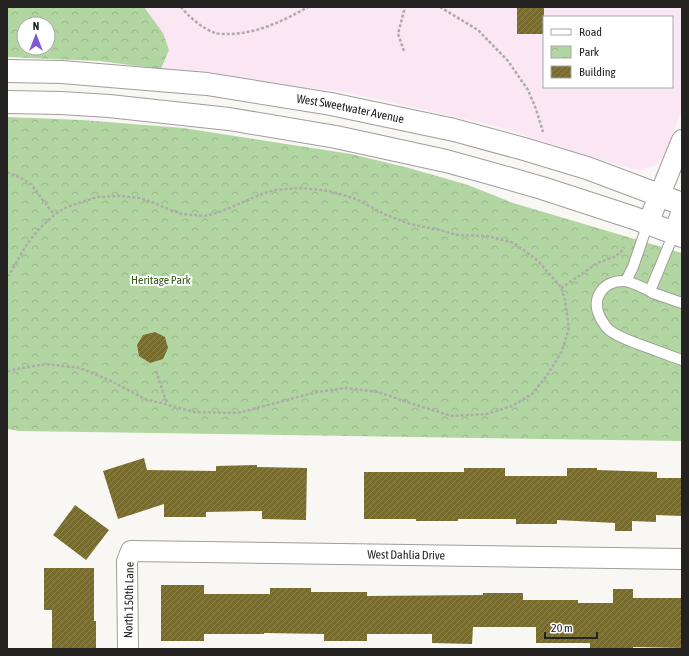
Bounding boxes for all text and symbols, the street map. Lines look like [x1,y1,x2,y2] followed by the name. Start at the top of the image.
[16,16,56,56] north arrow
[543,16,673,88] legend
[33,20,39,32] text: N
[579,25,602,39] text: Road
[579,45,600,59] text: Park
[579,65,617,79] text: Building
[296,92,405,126] street label: West Sweetwater Avenue
[131,273,192,287] park label: Heritage Park
[367,547,445,563] street label: West Dahlia Drive
[121,562,137,638] street label: North 150th Lane
[545,614,597,640] scale bar
[551,621,573,635] text: 20 m

